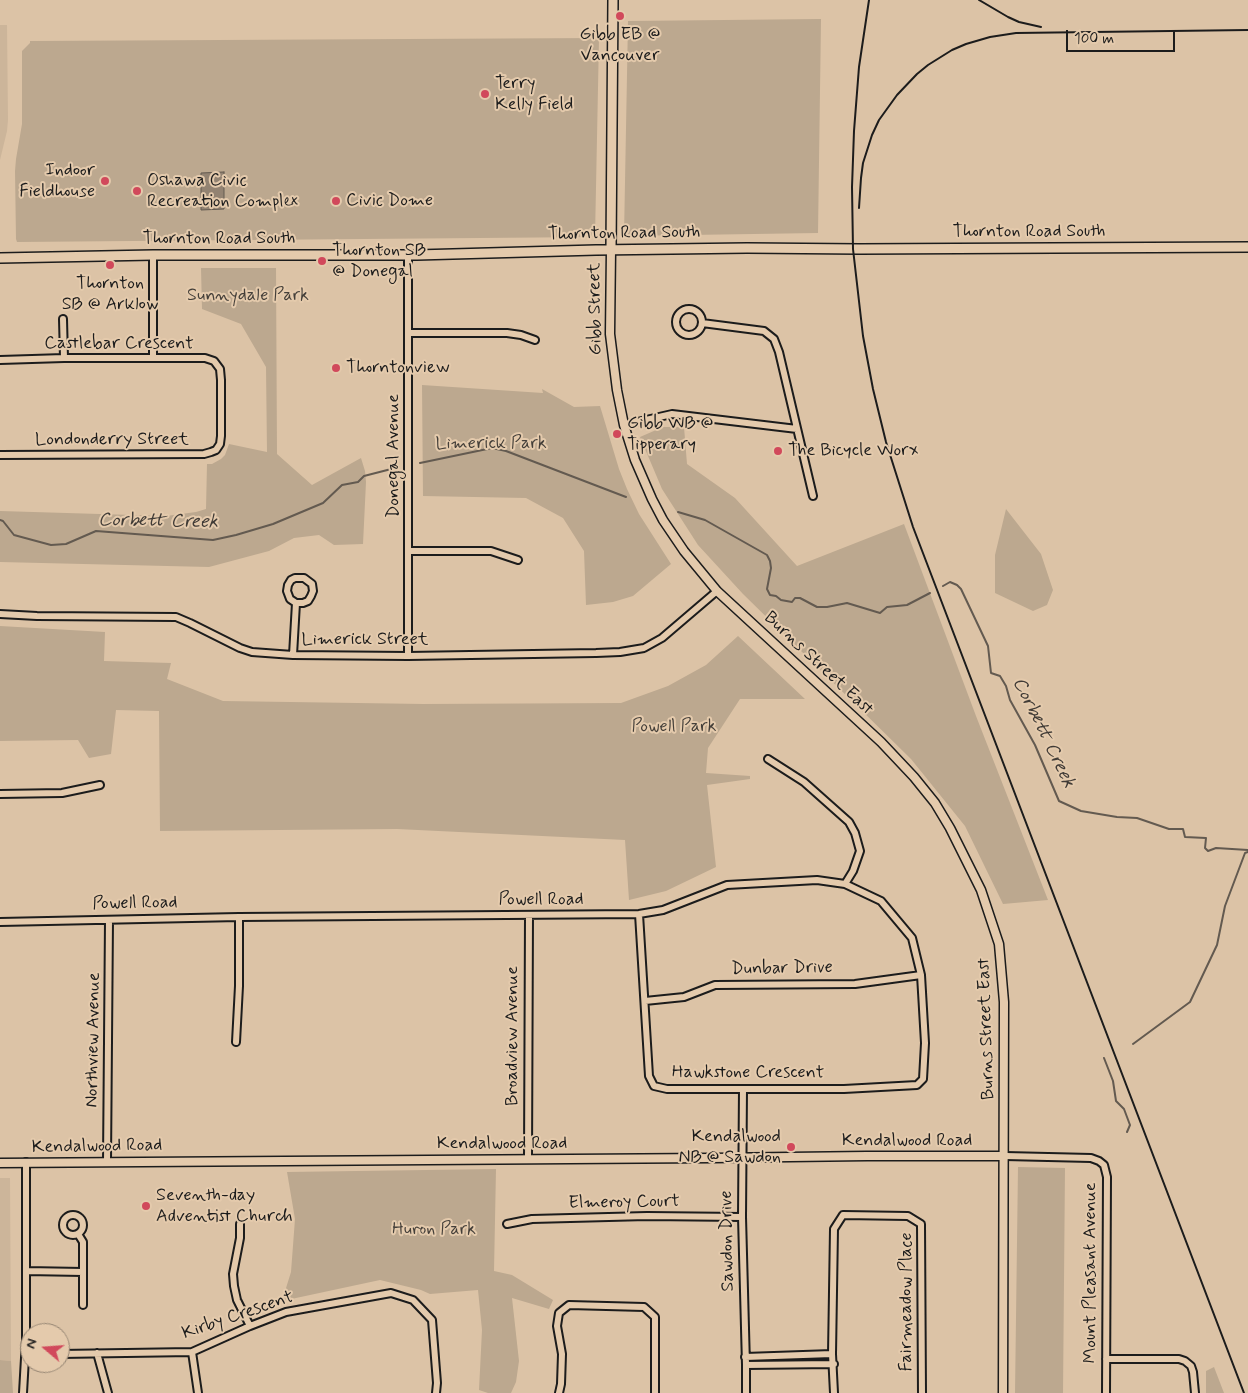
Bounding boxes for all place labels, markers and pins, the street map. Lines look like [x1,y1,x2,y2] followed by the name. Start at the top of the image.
[614,10,626,22] marker: Gibb EB @ Vancouver
[579,24,661,66] place label: Gibb EB @ Vancouver
[495,73,573,116] place label: Terry Kelly Field
[479,88,491,100] marker: Terry Kelly Field
[19,160,95,202] place label: Indoor Fieldhouse
[147,170,298,212] place label: Oshawa Civic Recreation Complex
[99,175,111,187] marker: Indoor Fieldhouse
[131,185,143,197] marker: Oshawa Civic Recreation Complex
[346,190,433,212] place label: Civic Dome
[330,195,342,207] marker: Civic Dome
[332,240,426,282] place label: Thornton SB @ Donegal
[316,255,328,267] marker: Thornton SB @ Donegal
[104,259,116,271] marker: Thornton SB @ Arklow
[62,273,158,316] place label: Thornton SB @ Arklow
[346,357,450,379] place label: Thorntonview
[330,362,342,374] marker: Thorntonview
[627,413,713,456] place label: Gibb WB @ Tipperary
[611,428,623,440] marker: Gibb WB @ Tipperary
[788,440,918,462] place label: The Bicycle Worx
[772,445,784,457] marker: The Bicycle Worx
[678,1126,781,1168] place label: Kendalwood NB @ Sawdon
[785,1141,797,1153] marker: Kendalwood NB @ Sawdon
[156,1185,293,1228] place label: Seventh-day Adventist Church
[140,1200,152,1212] marker: Seventh-day Adventist Church

